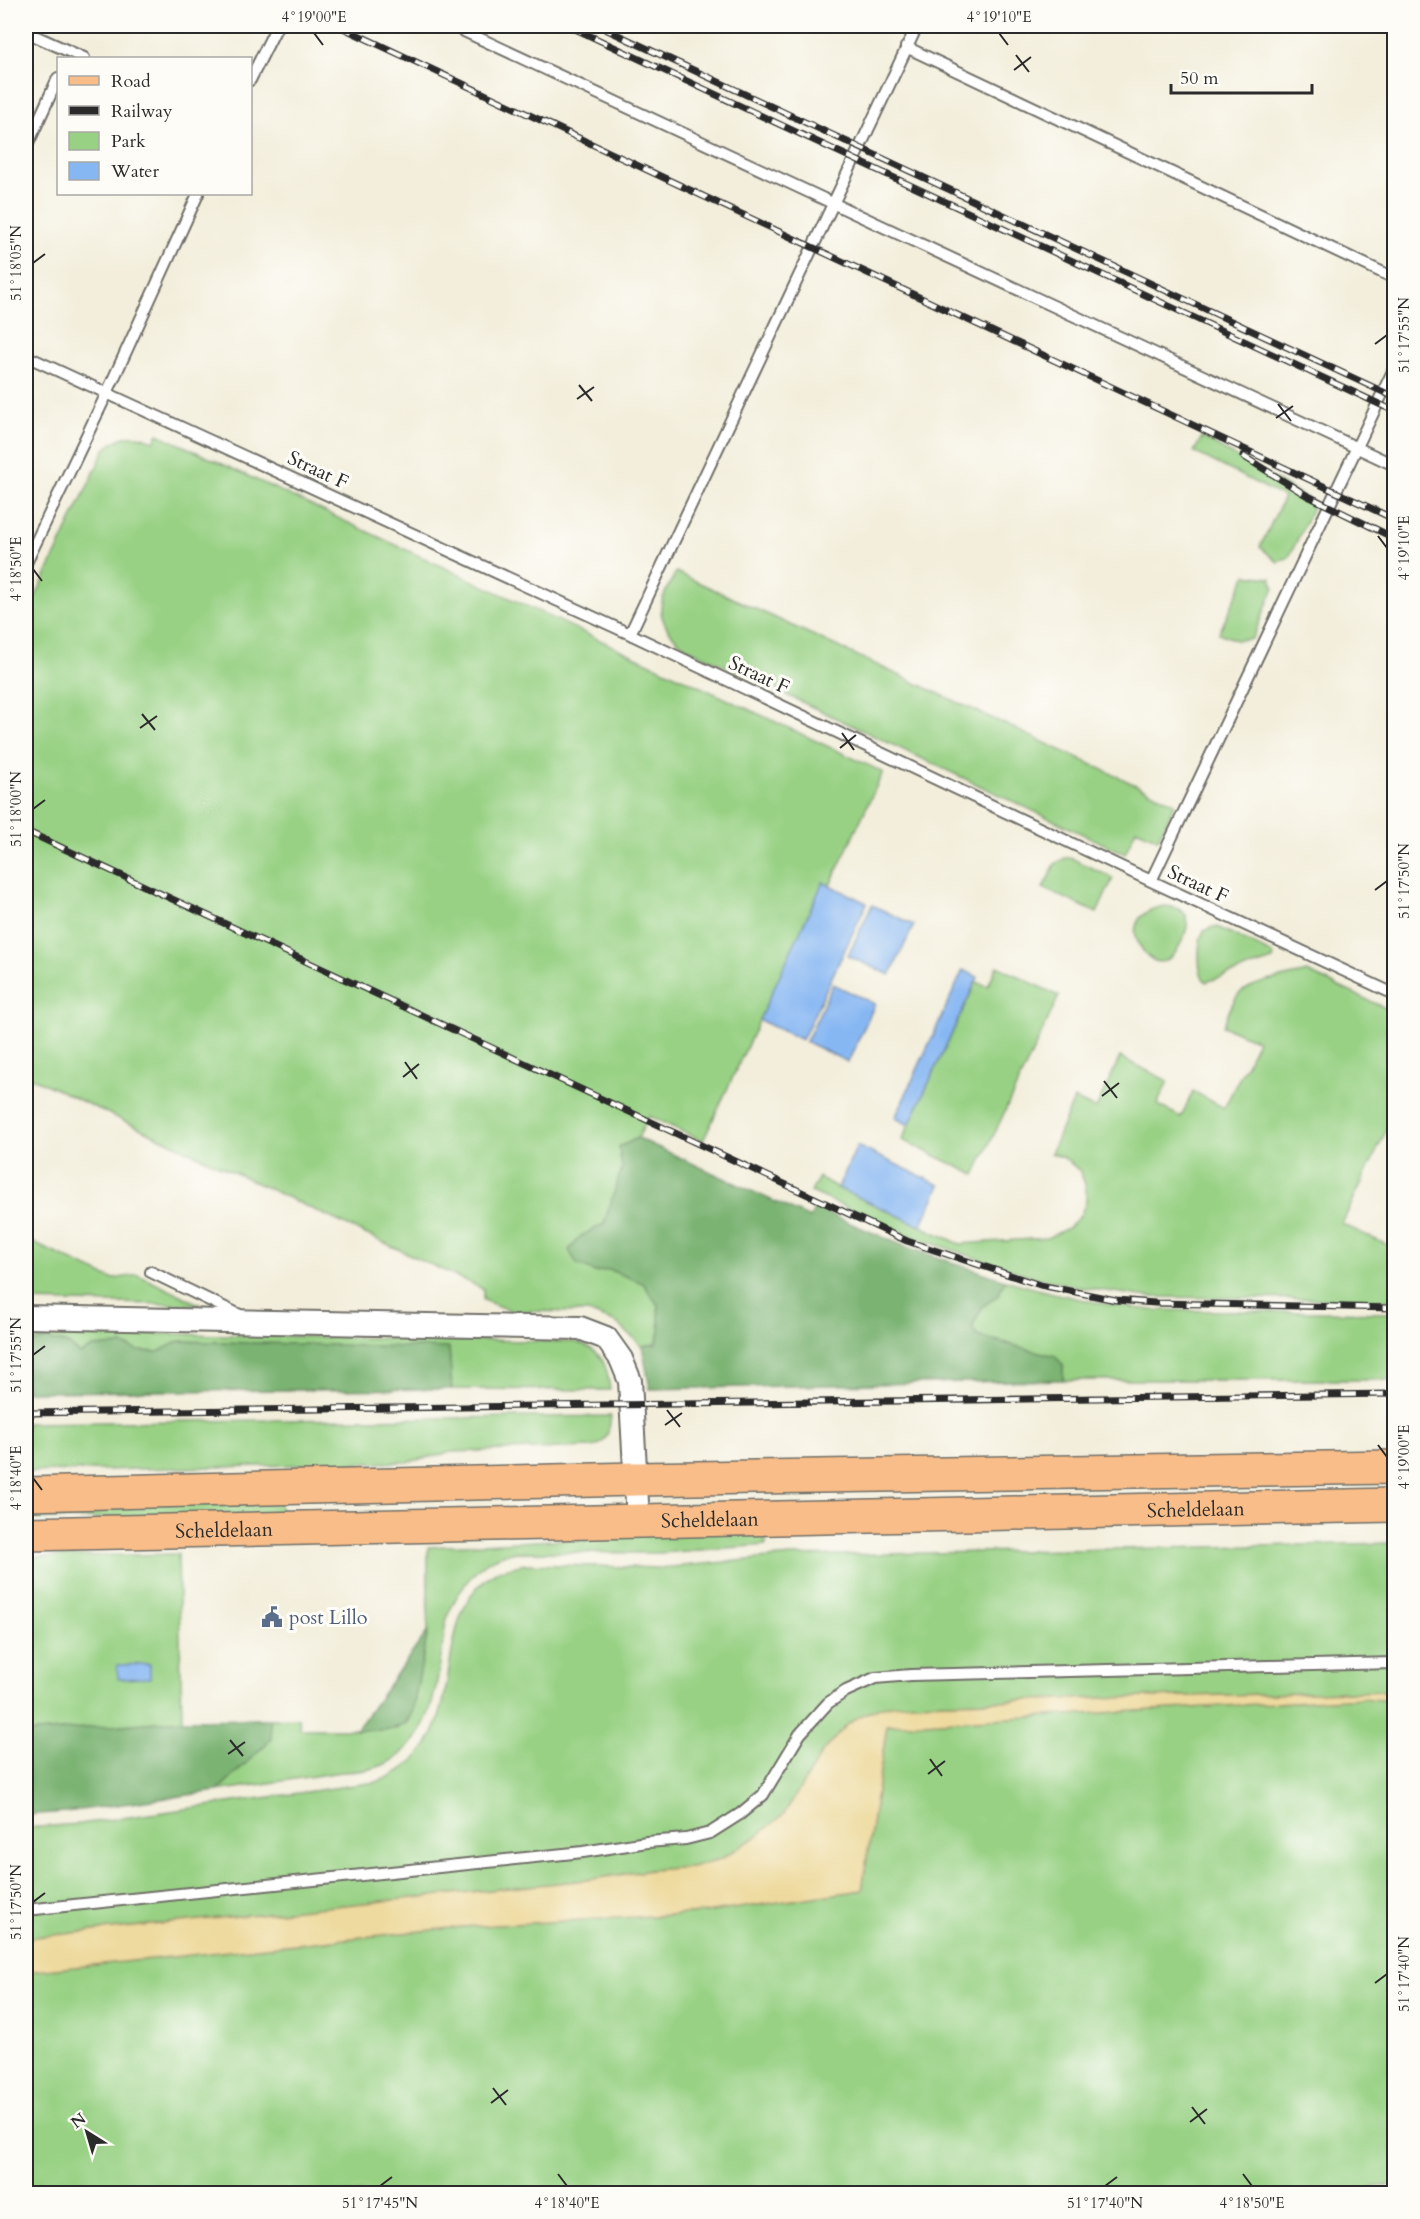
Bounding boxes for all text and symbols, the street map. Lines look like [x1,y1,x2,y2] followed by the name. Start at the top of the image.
[282,7,346,27] text: 4°19'00"E
[967,7,1031,27] text: 4°19'10"E
[57,57,252,195] legend
[1171,57,1312,95] scale bar
[1180,66,1219,91] text: 50 m
[111,69,151,94] text: Road
[111,99,173,124] text: Railway
[111,129,146,154] text: Park
[110,159,160,184] text: Water
[6,225,26,301] text: 51°18'05"N
[1394,297,1414,373] text: 51°17'55"N
[283,444,353,496] street label: Straat F
[1394,516,1414,580] text: 4°19'10"E
[6,537,26,601] text: 4°18'50"E
[724,649,794,701] street label: Straat F
[6,771,26,847] text: 51°18'00"N
[1394,843,1414,919] text: 51°17'50"N
[1163,858,1233,910] street label: Straat F
[6,1317,26,1393] text: 51°17'55"N
[1394,1425,1414,1489] text: 4°19'00"E
[6,1446,26,1510] text: 4°18'40"E
[1147,1495,1246,1524] street label: Scheldelaan
[661,1505,760,1534] street label: Scheldelaan
[175,1515,274,1544] street label: Scheldelaan
[289,1604,368,1631] place label: post Lillo
[260,1605,284,1629] public building icon: post Lillo
[6,1864,26,1940] text: 51°17'50"N
[1394,1936,1414,2012] text: 51°17'40"N
[57,2102,117,2162] north arrow
[66,2108,91,2134] text: N
[342,2193,418,2213] text: 51°17'45"N
[535,2193,599,2213] text: 4°18'40"E
[1067,2193,1143,2213] text: 51°17'40"N
[1220,2193,1284,2213] text: 4°18'50"E

